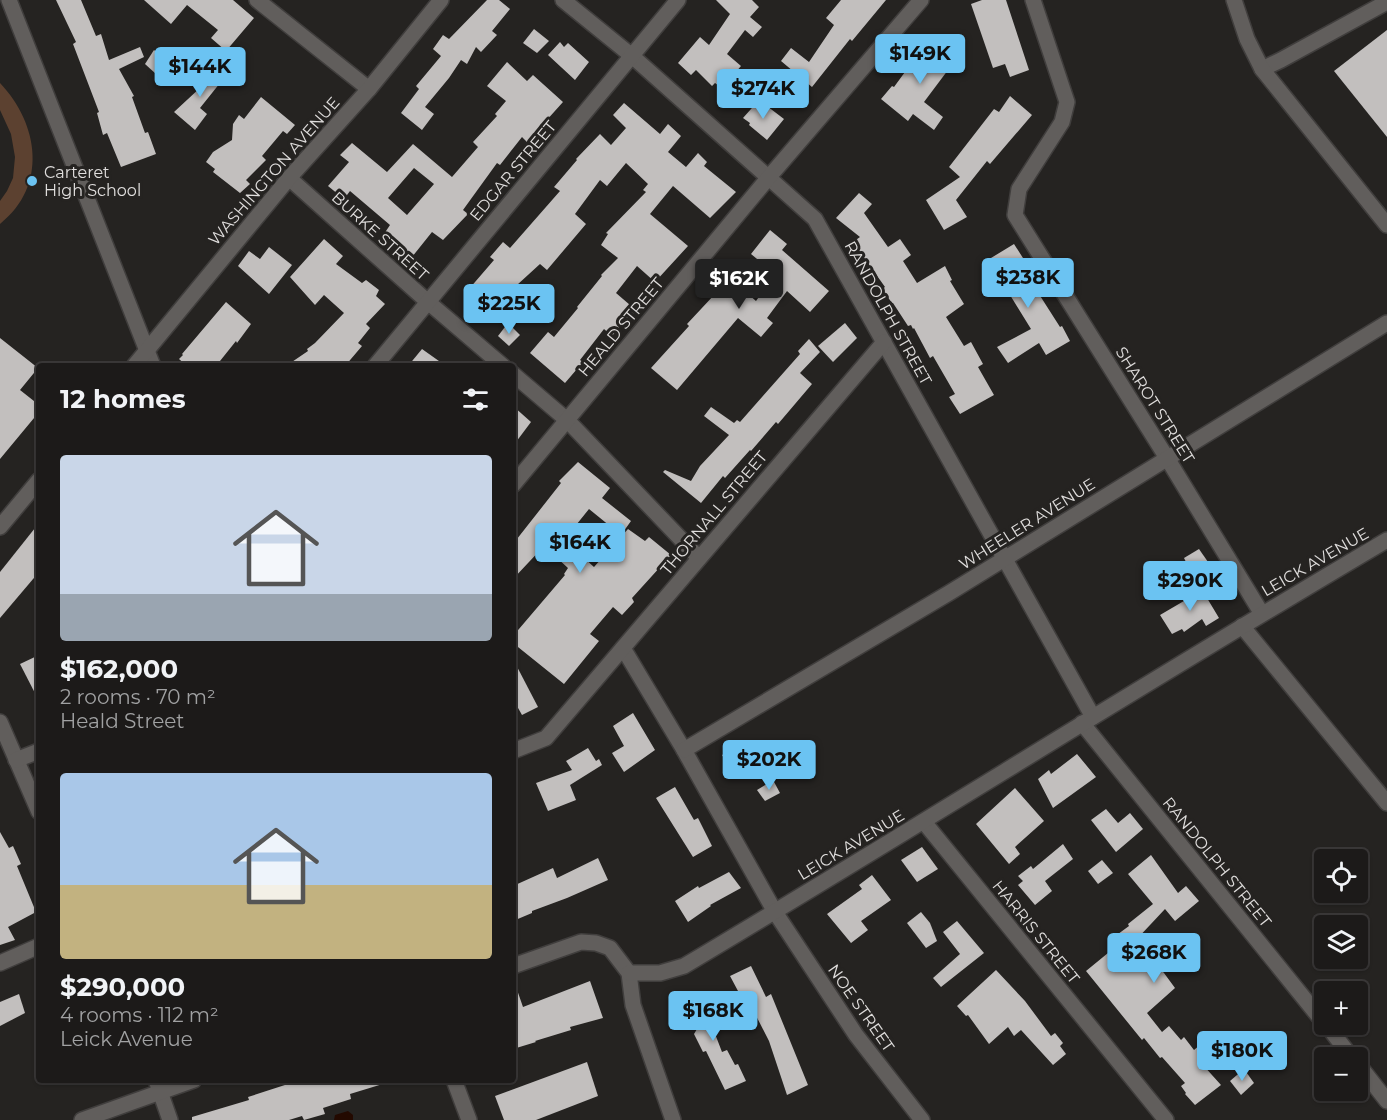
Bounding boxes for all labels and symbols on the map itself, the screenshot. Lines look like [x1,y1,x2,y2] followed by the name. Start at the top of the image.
[878,34,962,85] pin: $149K
[158,47,242,98] pin: $144K
[721,69,805,120] pin: $274K
[204,93,344,249] street label: WASHINGTON AVENUE
[466,117,561,225] street label: EDGAR STREET
[44,163,141,200] place label: Carteret High School
[25,174,39,188] marker: Carteret High School
[328,188,433,285] street label: BURKE STREET
[841,238,936,389] street label: RANDOLPH STREET
[986,258,1070,309] pin: $238K
[697,259,781,310] pin: $162K
[574,273,668,380] street label: HEALD STREET
[467,284,551,335] pin: $225K
[1112,343,1199,467] street label: SHAROT STREET
[657,447,772,579] street label: THORNALL STREET
[955,474,1099,574] street label: WHEELER AVENUE
[538,523,622,574] pin: $164K
[1258,524,1372,600] street label: LEICK AVENUE
[1148,561,1232,612] pin: $290K
[727,740,811,791] pin: $202K
[1159,793,1276,931] street label: RANDOLPH STREET
[794,806,908,884] street label: LEICK AVENUE
[988,876,1084,988] street label: HARRIS STREET
[1112,933,1196,984] pin: $268K
[824,961,899,1056] street label: NOE STREET
[671,991,755,1042] pin: $168K
[1200,1031,1284,1082] pin: $180K

